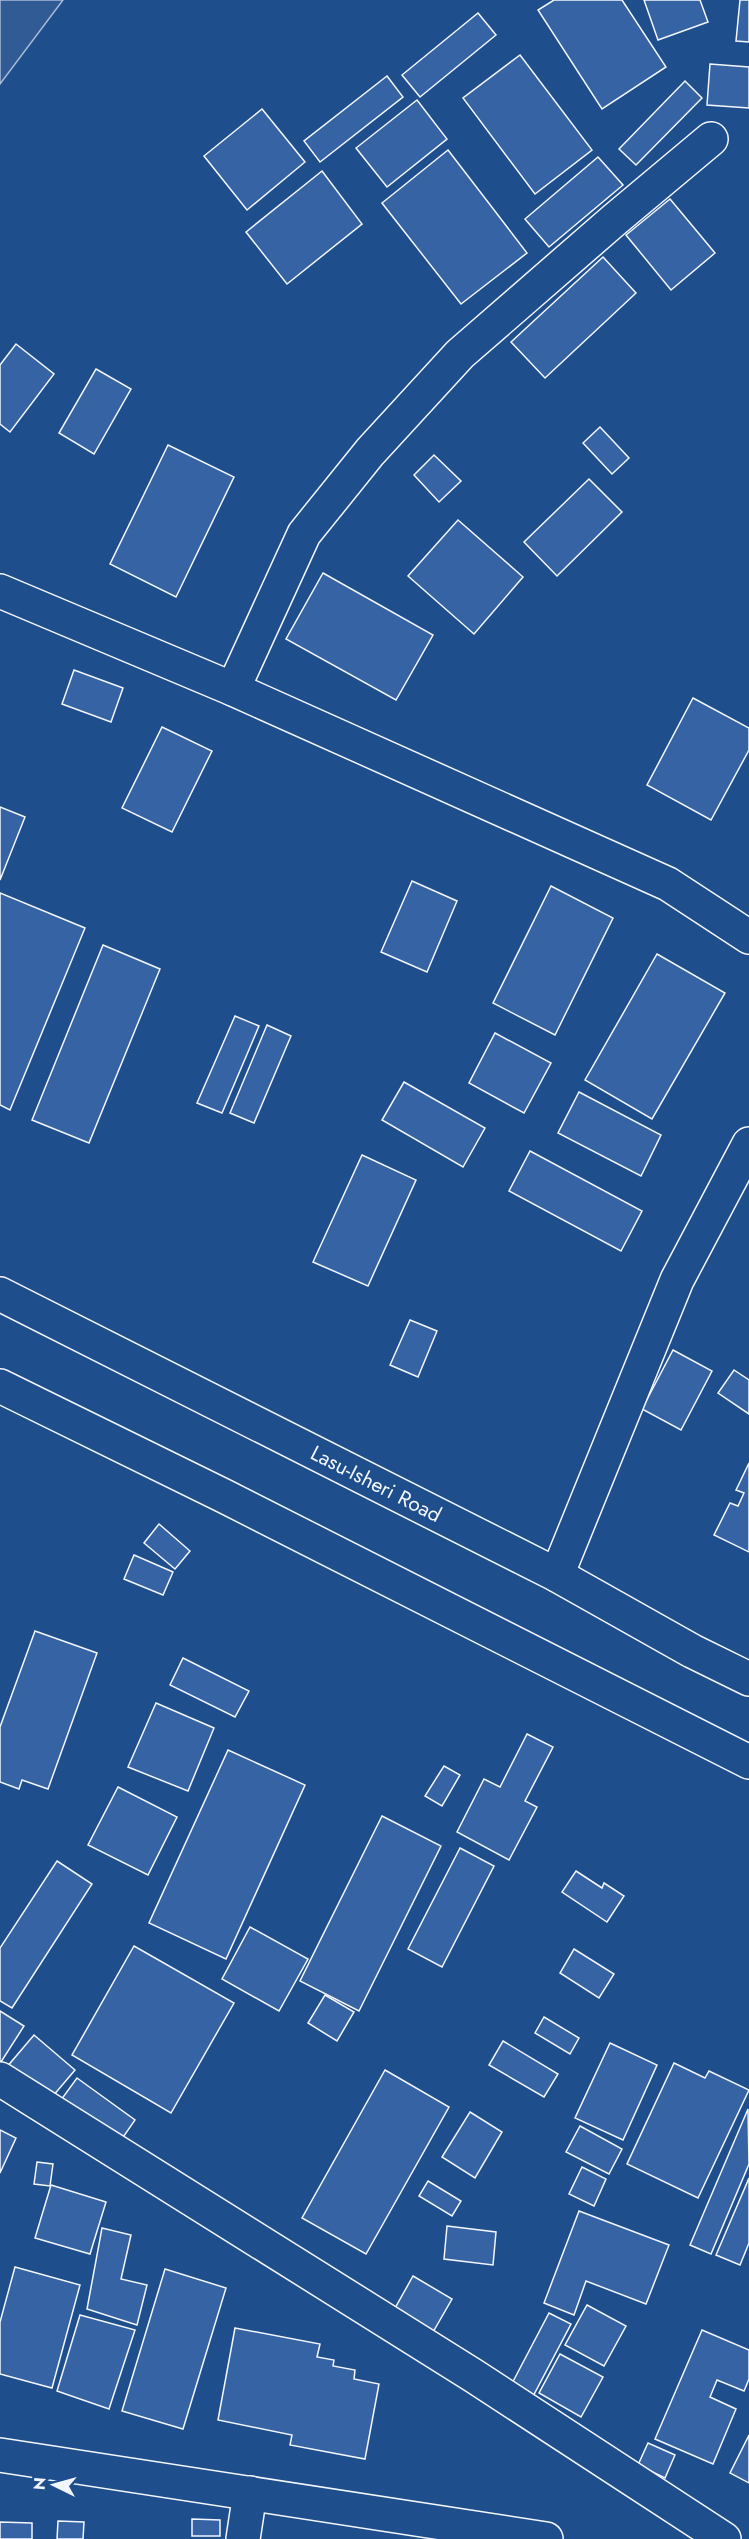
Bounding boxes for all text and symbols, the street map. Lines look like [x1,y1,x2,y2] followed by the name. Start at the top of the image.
[305,1438,447,1530] street label: Lasu-Isheri Road
[24,2455,84,2515] north arrow
[28,2476,52,2491] text: N

